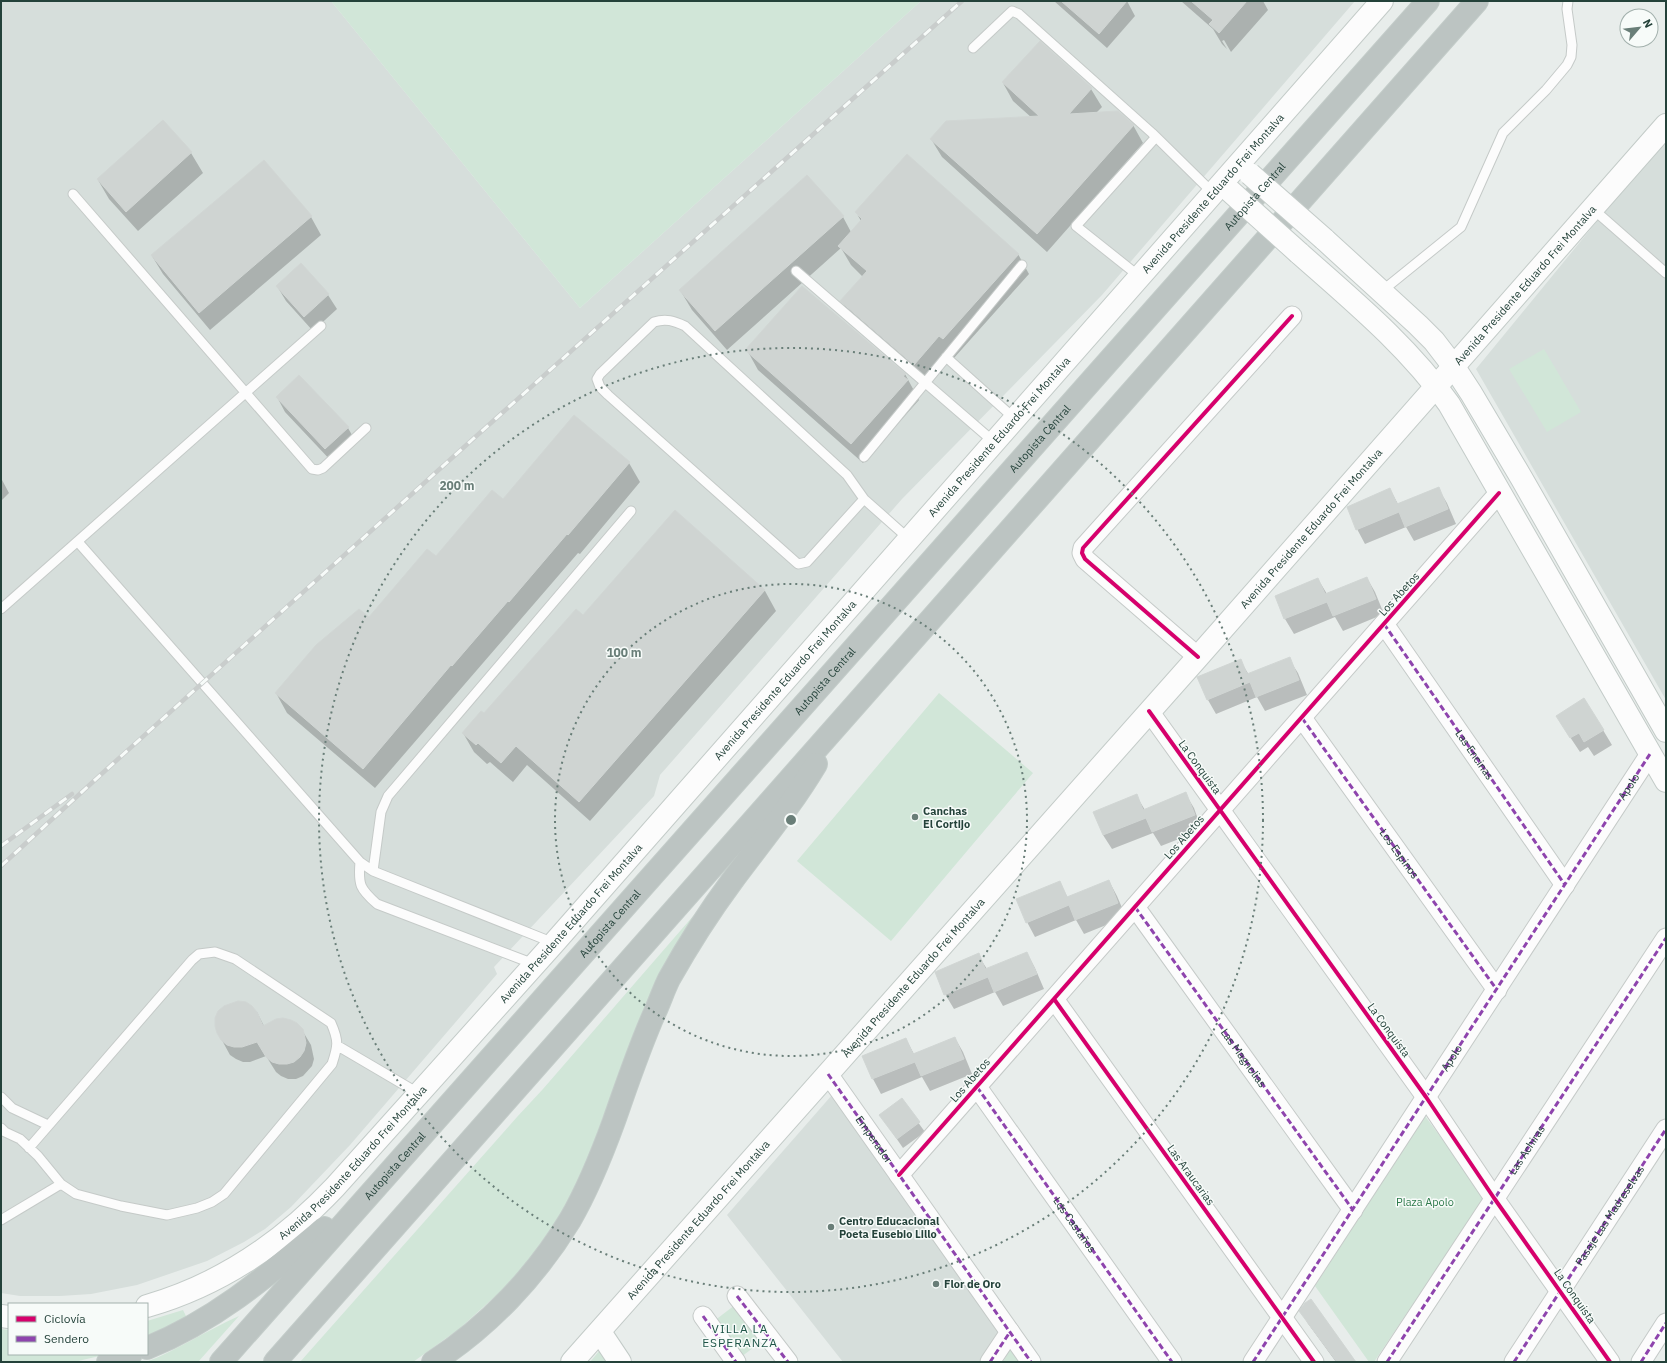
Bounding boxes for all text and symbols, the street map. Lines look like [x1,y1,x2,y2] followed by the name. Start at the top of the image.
[1619,8,1659,48] north arrow
[1640,17,1656,30] text: N
[1139,110,1287,276] street label: Avenida Presidente Eduardo Frei Montalva
[1221,160,1289,233] street label: Autopista Central
[1451,202,1599,368] street label: Avenida Presidente Eduardo Frei Montalva
[925,354,1073,520] street label: Avenida Presidente Eduardo Frei Montalva
[1006,402,1074,476] street label: Autopista Central
[1237,445,1385,611] street label: Avenida Presidente Eduardo Frei Montalva
[439,478,475,493] text: 200 m
[1376,569,1422,619] street label: Los Abetos
[711,597,859,763] street label: Avenida Presidente Eduardo Frei Montalva
[791,644,859,718] street label: Autopista Central
[606,645,642,660] text: 100 m
[1452,727,1497,782] street label: Las Encinas
[1176,737,1224,797] street label: La Conquista
[1615,771,1642,803] street label: Apolo
[923,804,970,831] place label: Canchas El Cortijo
[910,812,920,822] marker: Canchas El Cortijo
[1161,812,1207,862] street label: Los Abetos
[784,813,798,827] centre of rings
[1377,826,1422,881] street label: Los Espinos
[497,840,645,1006] street label: Avenida Presidente Eduardo Frei Montalva
[576,887,644,960] street label: Autopista Central
[839,895,988,1060] street label: Avenida Presidente Eduardo Frei Montalva
[1365,1000,1413,1060] street label: La Conquista
[1218,1026,1270,1090] street label: Las Magnolias
[1438,1042,1465,1074] street label: Apolo
[947,1055,993,1105] street label: Los Abetos
[276,1082,430,1243] street label: Avenida Presidente Eduardo Frei Montalva
[853,1113,896,1166] street label: Emperador
[1505,1122,1548,1177] street label: Las Achiras
[361,1129,429,1203] street label: Autopista Central
[624,1137,773,1303] street label: Avenida Presidente Eduardo Frei Montalva
[1164,1142,1218,1208] street label: Las Araucarias
[1572,1163,1647,1268] street label: Pasaje Las Madreselvas
[1050,1194,1099,1255] street label: Los Castaños
[1396,1195,1454,1209] park label: Plaza Apolo
[839,1214,940,1241] place label: Centro Educacional Poeta Eusebio Lillo
[826,1222,836,1232] marker: Centro Educacional Poeta Eusebio Lillo
[1551,1266,1599,1326] street label: La Conquista
[944,1277,1001,1291] place label: Flor de Oro
[931,1279,941,1289] marker: Flor de Oro
[8,1303,148,1355] legend
[44,1311,86,1326] text: Ciclovía
[702,1321,778,1350] district label: VILLA LA ESPERANZA
[44,1331,89,1346] text: Sendero

